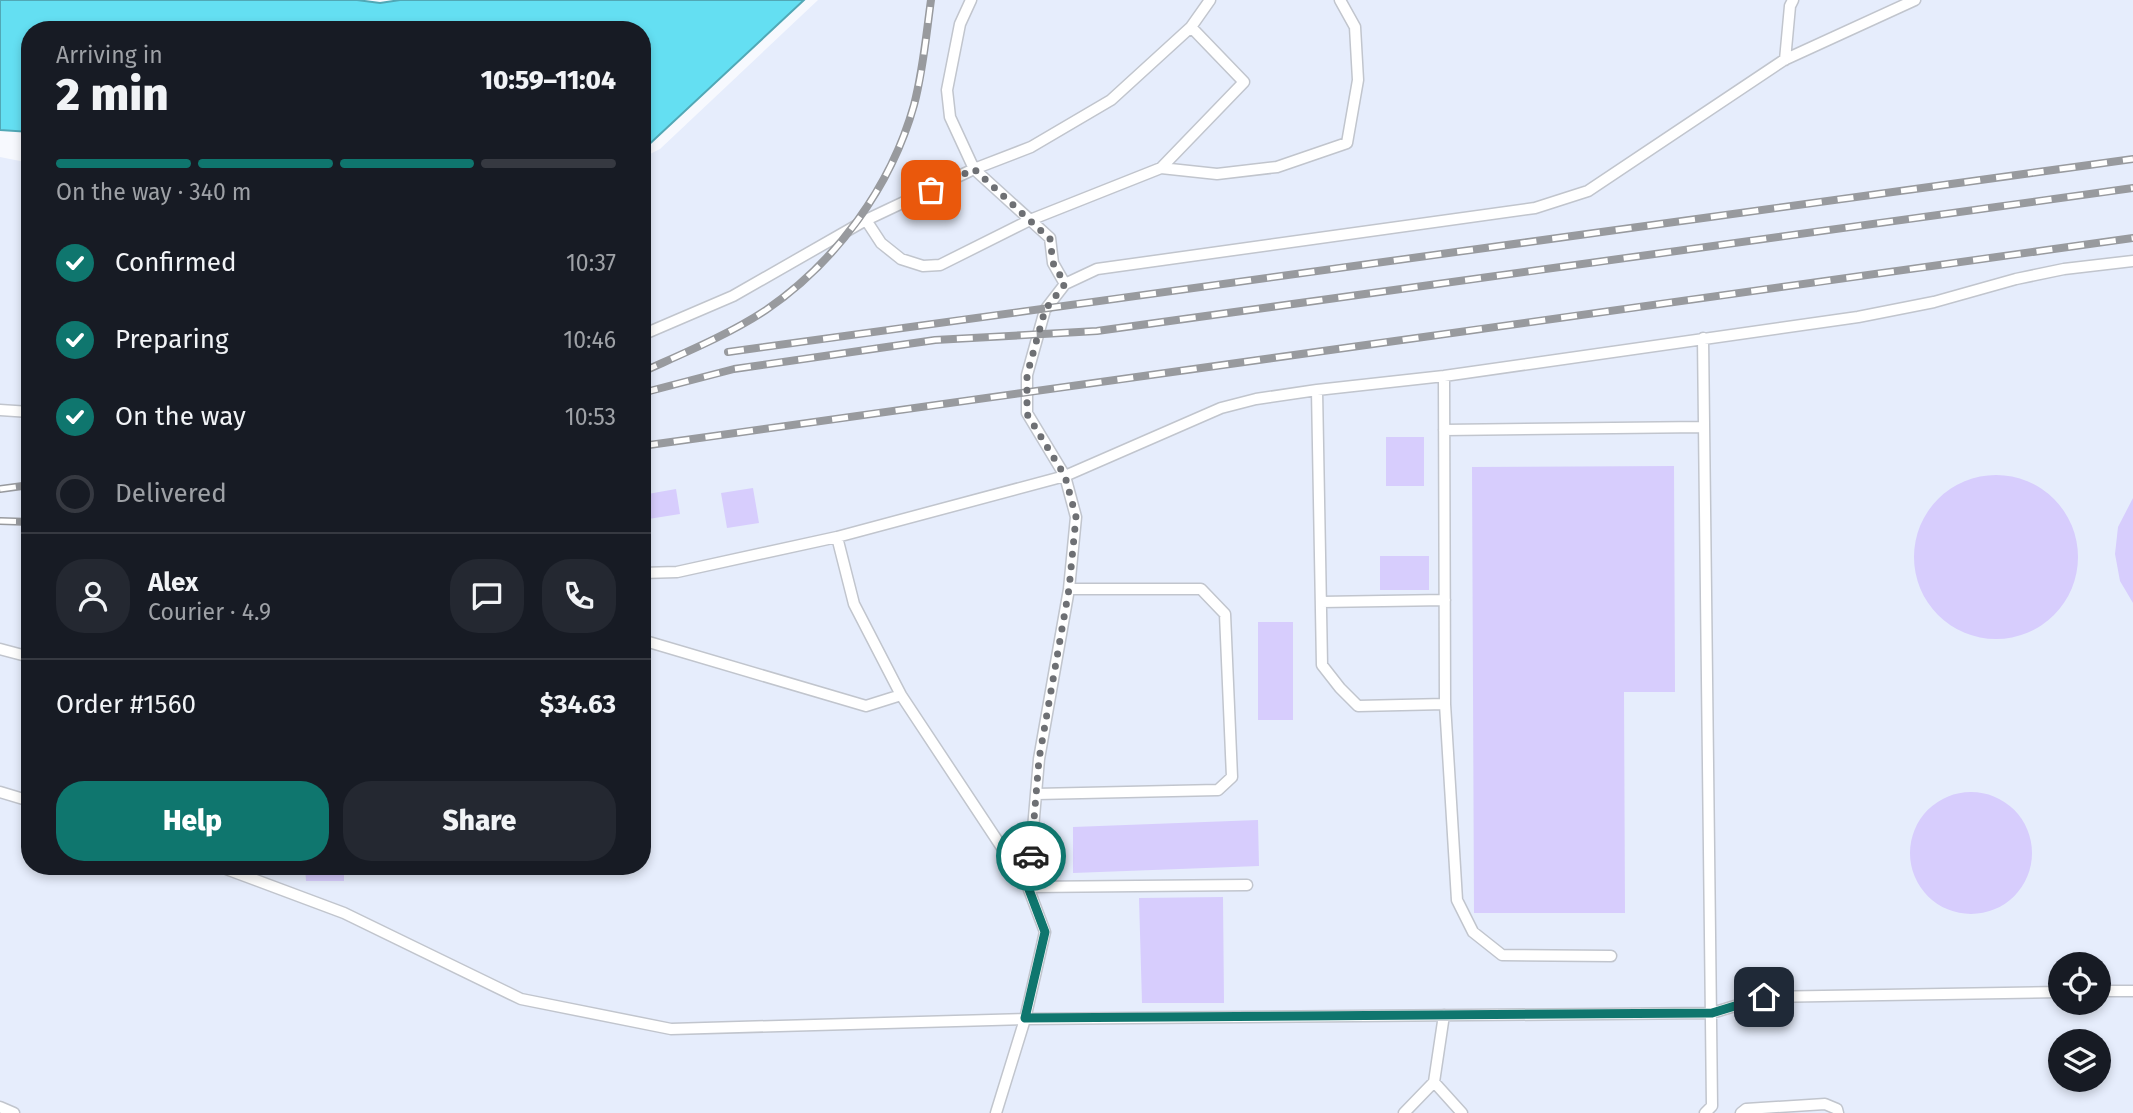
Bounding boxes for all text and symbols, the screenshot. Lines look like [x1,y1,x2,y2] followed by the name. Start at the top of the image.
[56,41,163,69] text: Arriving in
[481,65,616,96] text: 10:59–11:04
[56,67,169,122] text: 2 min
[901,160,961,220] pin
[912,171,950,209] icon: bag
[56,178,252,206] text: On the way · 340 m
[56,244,94,282] icon: check
[115,247,236,278] text: Confirmed
[566,249,616,277] text: 10:37
[56,321,94,359] icon: check
[115,324,228,355] text: Preparing
[563,326,616,354] text: 10:46
[56,398,94,436] icon: check
[115,401,246,432] text: On the way
[565,403,616,431] text: 10:53
[115,478,227,509] text: Delivered
[56,559,130,633] button: person
[450,559,524,633] button: chat
[542,559,616,633] button: phone
[148,567,198,598] text: Alex
[148,598,271,626] text: Courier · 4.9
[56,689,196,720] text: Order #1560
[540,689,616,720] text: $34.63
[56,781,329,861] button: Help
[343,781,616,861] button: Share
[996,821,1066,891] courier
[1012,837,1050,875] icon: car
[2048,952,2111,1092] map controls
[2048,952,2111,1015] button: locate
[1734,967,1794,1027] pin
[1745,978,1783,1016] icon: home
[2048,1029,2111,1092] button: layers

